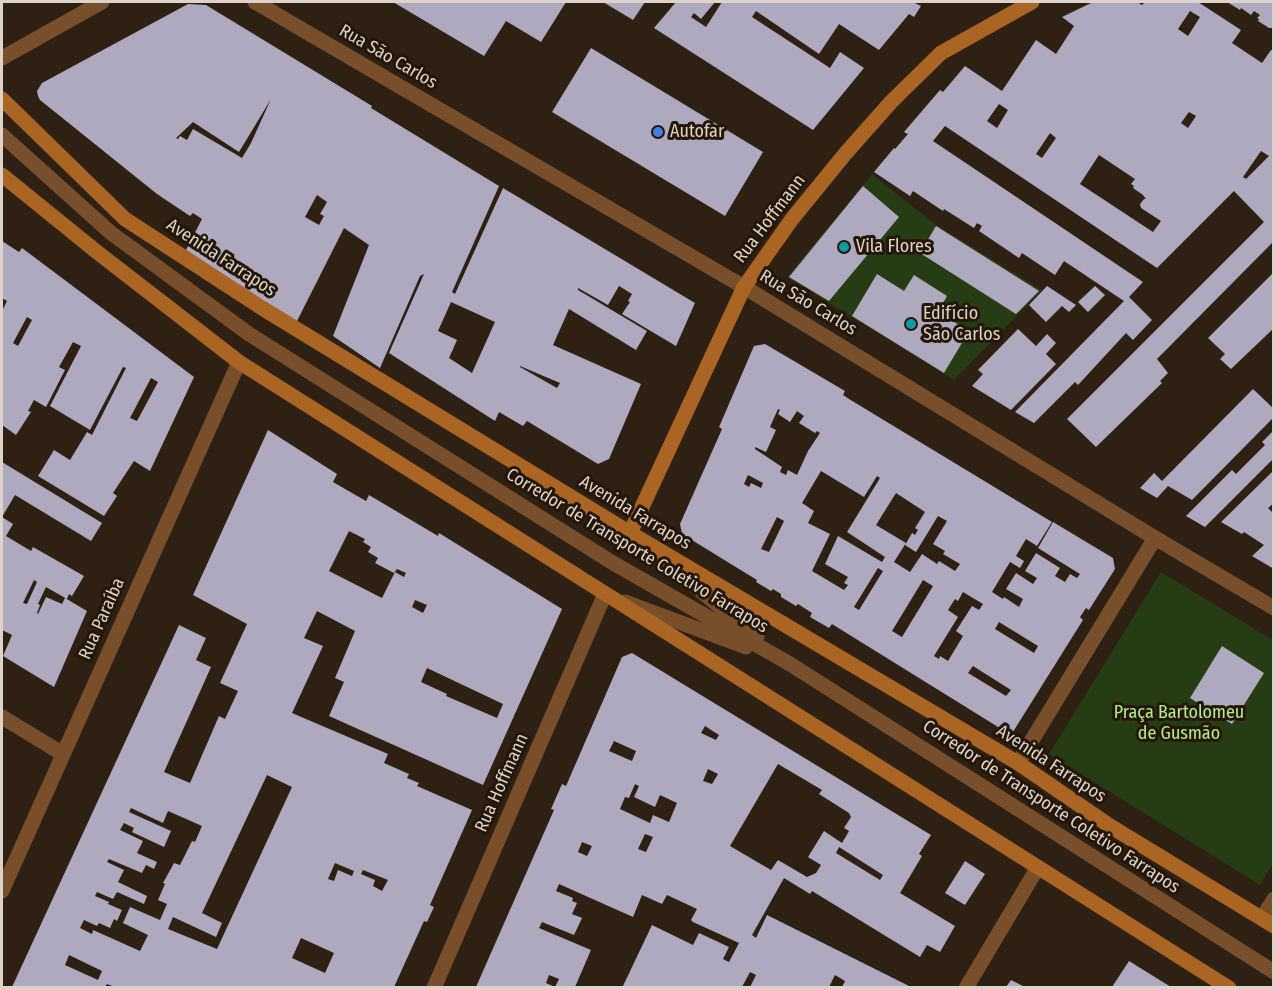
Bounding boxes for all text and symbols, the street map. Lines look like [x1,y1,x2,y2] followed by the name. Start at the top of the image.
[335,20,441,94] street label: Rua São Carlos
[670,121,724,143] place label: Autofar
[651,125,665,139] marker: Autofar
[730,170,810,268] street label: Rua Hoffmann
[162,215,280,301] street label: Avenida Farrapos
[856,236,932,258] place label: Vila Flores
[837,240,851,254] marker: Vila Flores
[755,266,861,340] street label: Rua São Carlos
[923,303,1000,346] place label: Edifício São Carlos
[904,317,918,331] marker: Edifício São Carlos
[502,464,772,638] street label: Corredor de Transporte Coletivo Farrapos
[575,471,695,555] street label: Avenida Farrapos
[74,575,130,663] street label: Rua Paraíba
[1114,702,1244,744] park label: Praça Bartolomeu de Gusmão
[918,716,1184,898] street label: Corredor de Transporte Coletivo Farrapos
[992,721,1110,807] street label: Avenida Farrapos
[471,731,533,835] street label: Rua Hoffmann

